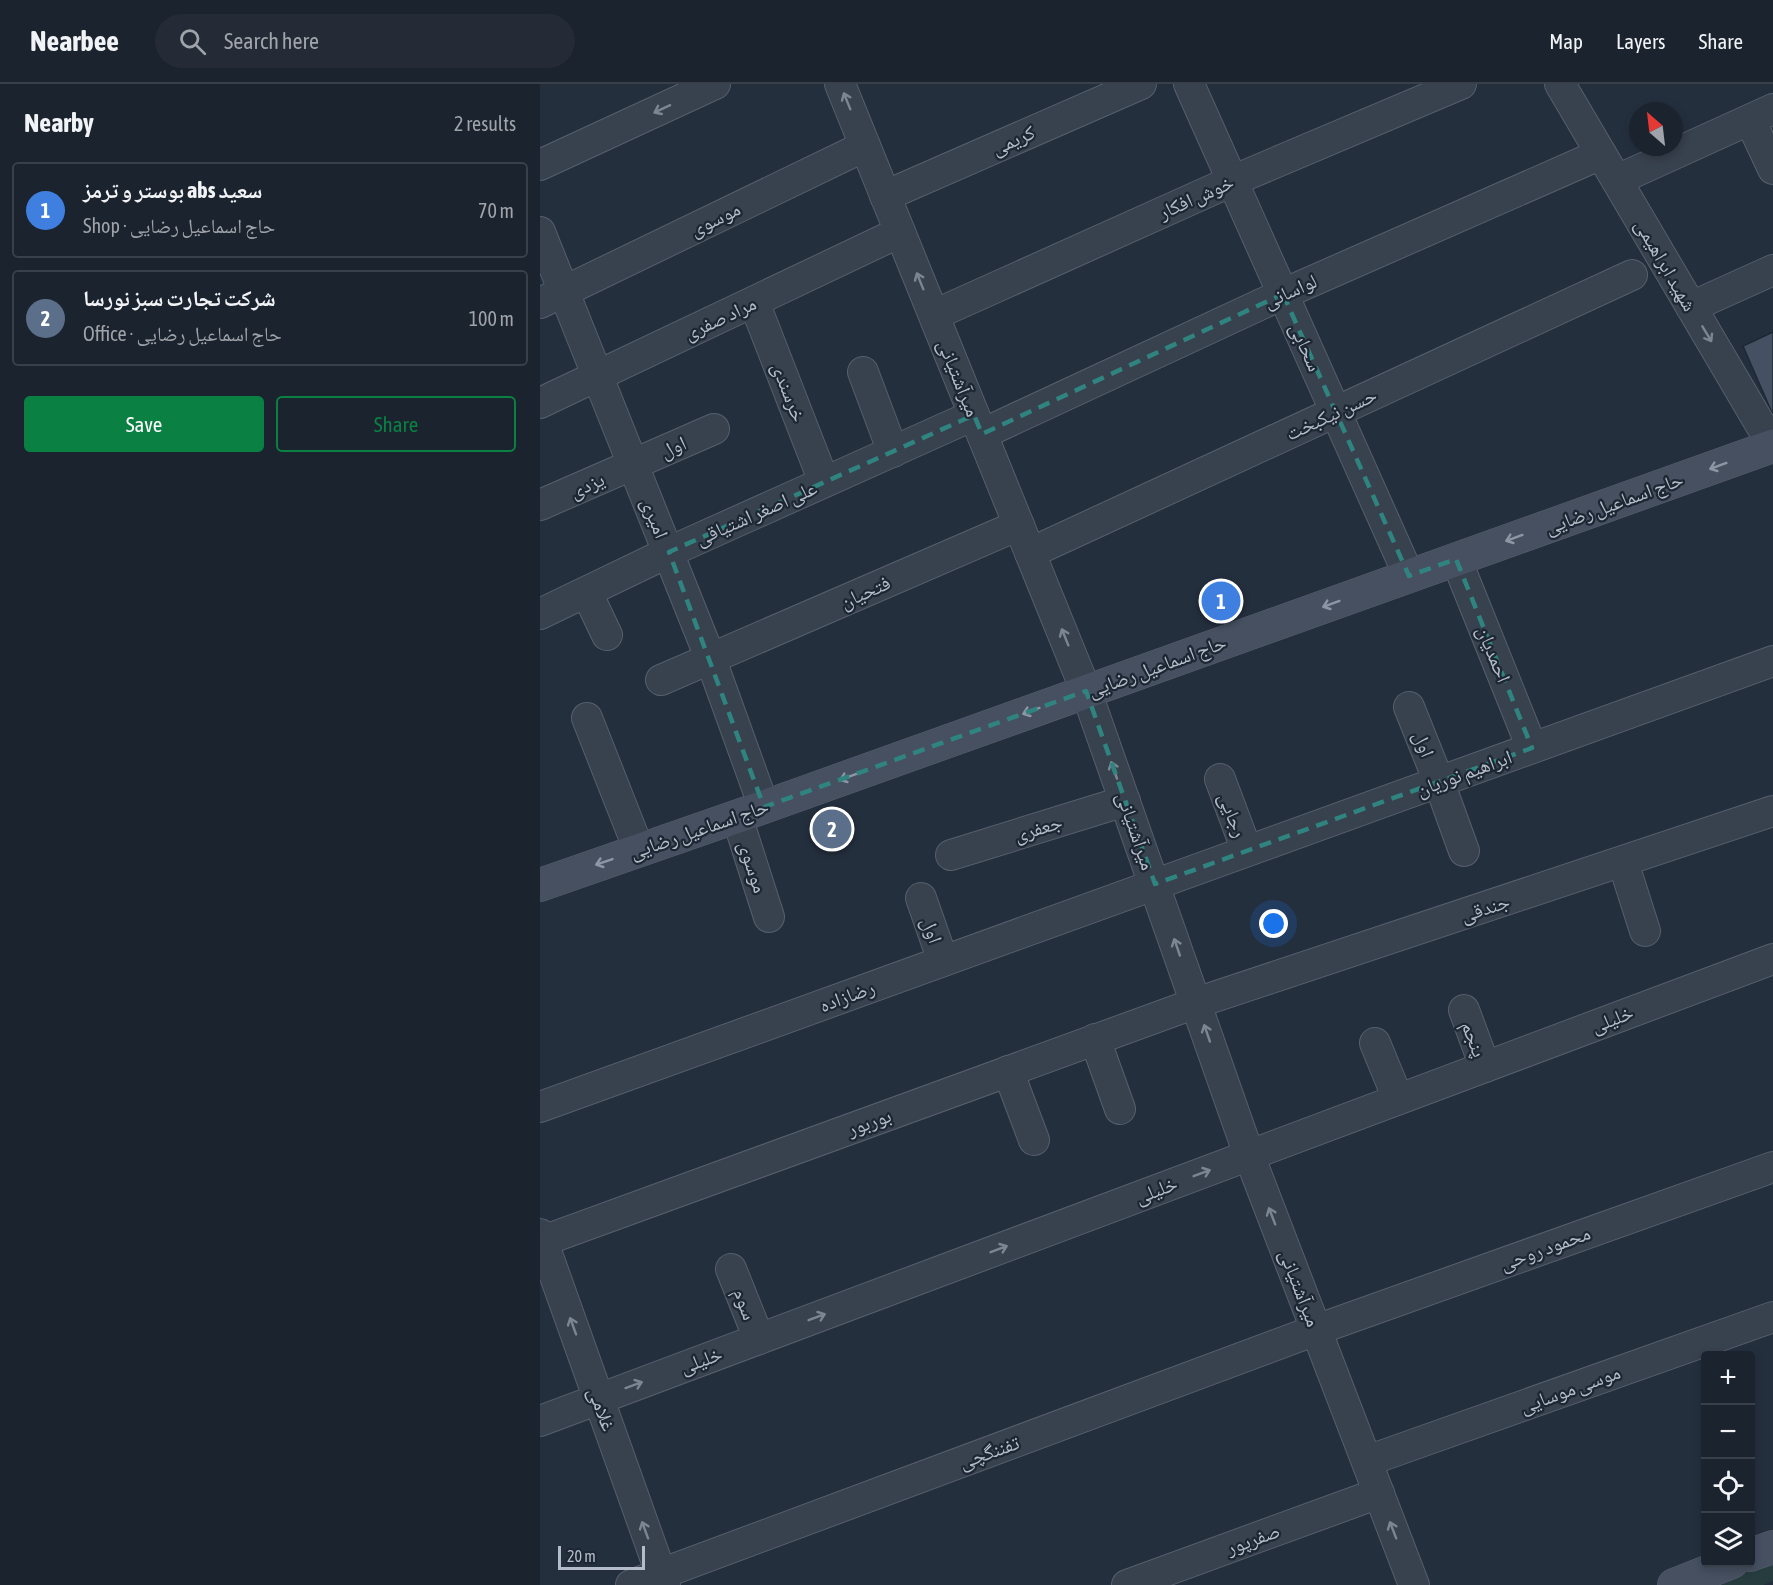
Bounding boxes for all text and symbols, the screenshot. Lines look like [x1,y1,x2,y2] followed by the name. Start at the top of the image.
[155,14,575,68] search box
[30,25,119,57] text: Nearbee
[176,25,209,58] icon: search
[224,28,319,54] text: Search here
[1549,29,1583,53] text: Map
[1616,29,1666,53] text: Layers
[1699,29,1743,53] text: Share
[840,92,851,110] one-way arrow
[1629,102,1683,156] north arrow
[653,103,671,115] one-way arrow
[24,108,94,138] text: Nearby
[454,112,516,135] text: 2 results
[987,120,1039,160] street label: کریمی
[1154,170,1238,225] street label: خوش افکار
[83,177,262,203] text: بوستر و ترمز abs سعید
[686,197,744,241] street label: موسوی
[41,199,50,222] text: 1
[478,199,514,222] text: 70 m
[83,214,275,237] text: Shop · حاج اسماعیل رضایی
[1630,215,1702,315] street label: شهید ابراهیمی
[1260,269,1320,313] street label: لواسانی
[914,273,925,291] one-way arrow
[83,285,276,311] text: شرکت تجارت سبز نورسا
[680,291,760,345] street label: مراد صفری
[41,307,50,330] text: 2
[469,307,514,330] text: 100 m
[1285,319,1327,375] street label: سحابی
[83,322,282,345] text: Office · حاج اسماعیل رضایی
[1701,325,1713,342] one-way arrow
[933,336,985,420] street label: میرآشتیانی
[767,359,811,425] street label: خرسندی
[1282,382,1381,446] street label: حسن نیکبخت
[24,396,264,452] button: Save
[276,396,516,452] button: Share
[656,431,690,463] street label: اول
[1709,461,1728,472] one-way arrow
[566,467,608,503] street label: یزدی
[1542,467,1687,540] street label: حاج اسماعیل رضایی
[691,475,821,551] street label: علی اصغر اشتیاقی
[636,494,674,542] street label: امیری
[1506,534,1524,545] one-way arrow
[836,570,894,614] street label: فتحیان
[1202,578,1240,624] pin: 1
[1322,599,1341,610] one-way arrow
[1472,622,1516,686] street label: احمدیان
[1058,628,1069,647] one-way arrow
[1085,630,1230,703] street label: حاج اسماعیل رضایی
[1023,706,1041,717] one-way arrow
[1408,727,1440,761] street label: اول
[1413,745,1516,803] street label: ابراهیم نوریان
[1108,761,1119,780] one-way arrow
[839,772,858,783] one-way arrow
[1111,789,1161,873] street label: میرآشتیانی
[1214,789,1252,841] street label: رجایی
[626,794,772,865] street label: حاج اسماعیل رضایی
[812,806,852,852] pin: 2
[1011,809,1065,847] street label: جعفری
[733,838,773,896] street label: موسوی
[596,858,614,869] one-way arrow
[1457,889,1513,927] street label: جندقی
[1259,909,1288,938] your location
[916,914,948,946] street label: اول
[1170,939,1181,957] one-way arrow
[816,975,878,1016] street label: رضازاده
[1587,1000,1637,1038] street label: خلیلی
[1454,1018,1492,1061] street label: پنجم
[1200,1024,1211,1043] one-way arrow
[843,1103,894,1141] street label: بوربور
[1192,1166,1210,1177] one-way arrow
[1131,1171,1181,1209] street label: خلیلی
[1266,1208,1277,1226] one-way arrow
[1496,1221,1594,1275] street label: محمود روحی
[989,1242,1008,1253] one-way arrow
[1274,1246,1326,1330] street label: میرآشتیانی
[726,1285,762,1324] street label: سوم
[807,1311,826,1322] one-way arrow
[566,1318,577,1336] one-way arrow
[676,1341,726,1379] street label: خلیلی
[1701,1351,1755,1567] map controls
[1701,1351,1755,1405] button: +
[1516,1360,1624,1418] street label: موسی موسایی
[624,1379,643,1390] one-way arrow
[583,1384,621,1434] street label: غلامی
[1701,1405,1755,1459] button: −
[956,1430,1023,1474] street label: تفننگچی
[1701,1459,1755,1513] button: locate
[1701,1513,1755,1567] button: layers
[1222,1518,1283,1560] street label: صفرپور
[639,1521,650,1540] one-way arrow
[1387,1522,1398,1540] one-way arrow
[558,1543,645,1570] scale bar
[567,1547,596,1565] text: 20 m

